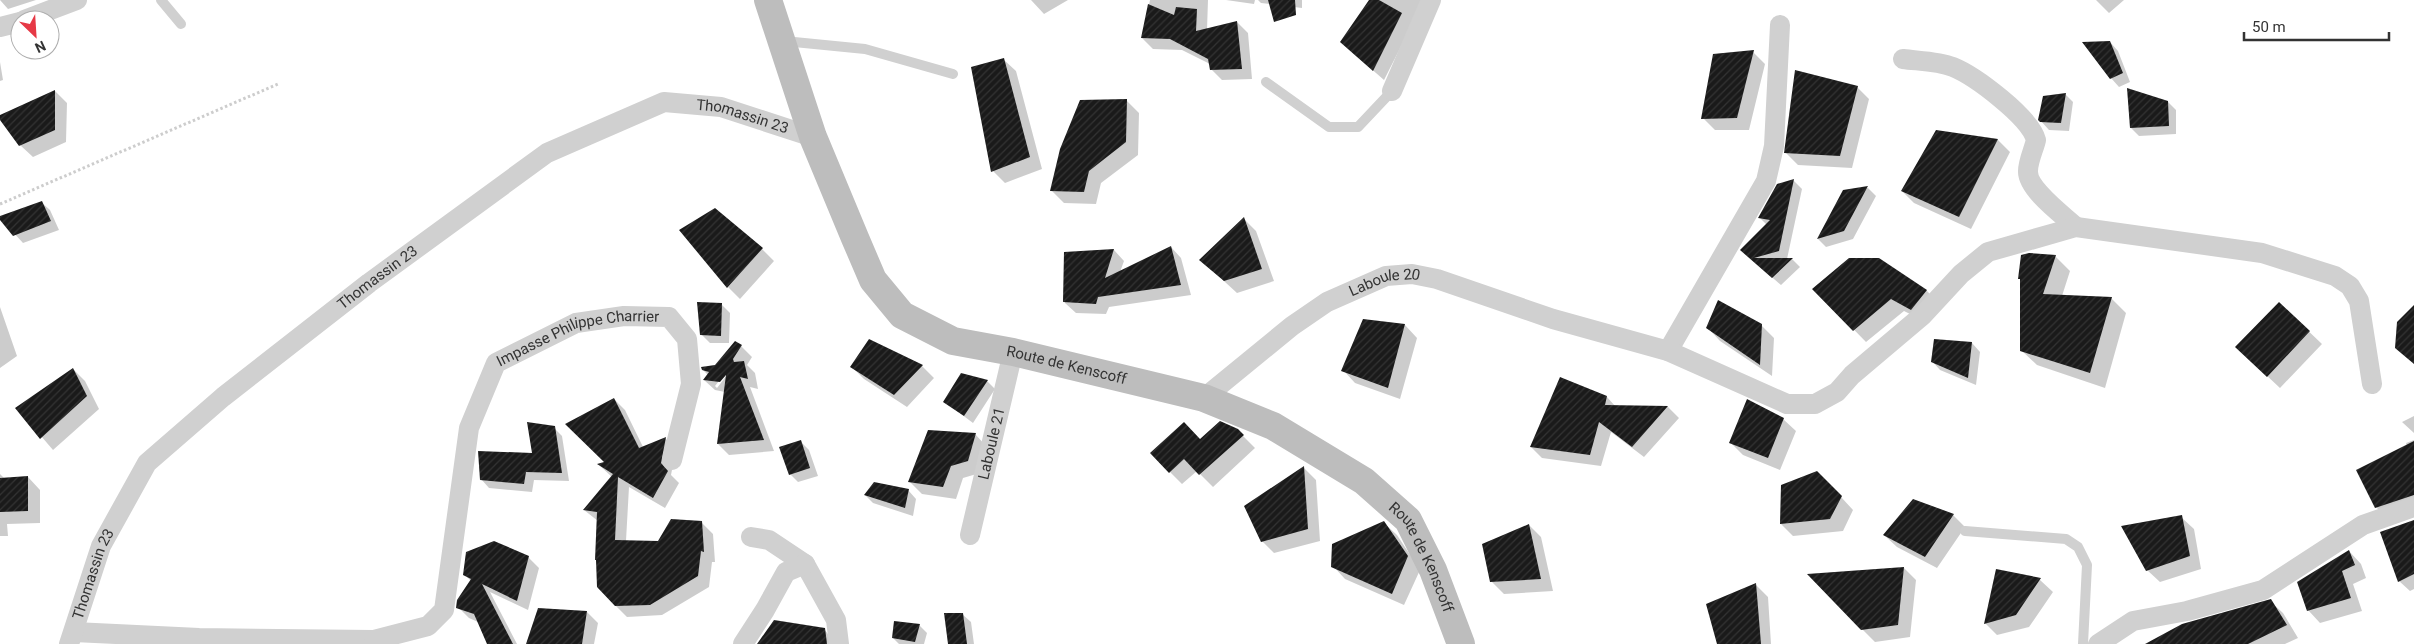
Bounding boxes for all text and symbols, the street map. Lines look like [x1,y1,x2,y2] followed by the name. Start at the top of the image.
[10,10,60,60] north arrow
[2244,10,2389,42] scale bar
[2252,18,2286,36] text: 50 m
[33,37,48,56] text: N
[696,96,791,137] street label: Thomassin 23
[334,242,421,313] street label: Thomassin 23
[1346,265,1422,300] street label: Laboule 20
[494,307,659,370] street label: Impasse Philippe Charrier
[1005,342,1129,388] street label: Route de Kenscoff
[974,406,1009,481] street label: Laboule 21
[1385,498,1457,616] street label: Route de Kenscoff
[69,525,118,622] street label: Thomassin 23

